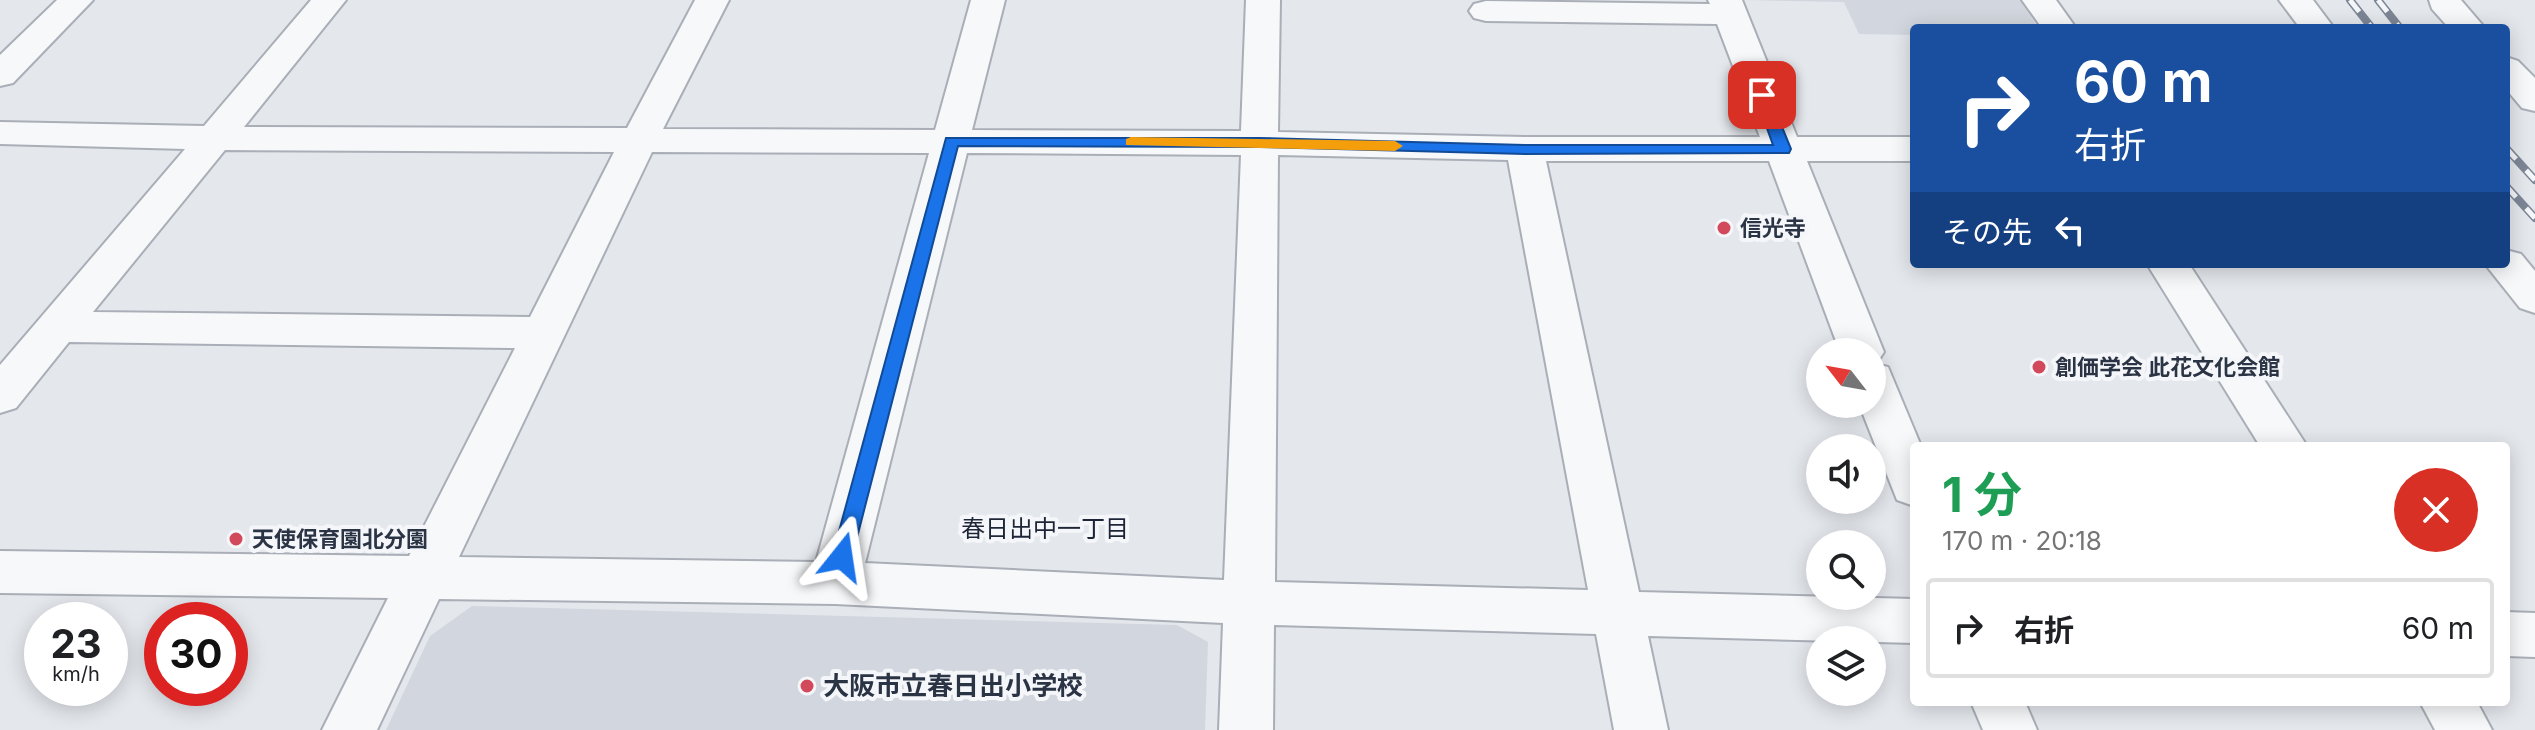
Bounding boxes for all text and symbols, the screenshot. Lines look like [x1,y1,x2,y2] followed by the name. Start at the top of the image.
[2074,48,2213,116] text: 60 m
[1942,56,2046,160] icon: right
[1728,61,1796,129] pin
[1740,73,1784,117] icon: arrive
[2074,123,2146,167] text: 右折
[2048,208,2092,252] icon: left
[1942,214,2032,250] text: その先
[1740,215,1806,241] place label: 信光寺
[1715,219,1733,237] marker: 信光寺
[1806,338,1886,418] north arrow
[1806,338,1886,706] map controls
[2055,354,2280,380] place label: 創価学会 此花文化会館
[2030,358,2048,376] marker: 創価学会 此花文化会館
[1806,434,1886,514] button: sound
[1942,465,2022,524] text: 1 分
[2394,468,2478,552] button: close
[961,514,1129,543] district label: 春日出中一丁目
[800,515,884,599] position arrow
[1942,525,2102,556] text: 170 m · 20:18
[252,526,428,552] place label: 天使保育園北分園
[227,530,245,548] marker: 天使保育園北分園
[1806,530,1886,610] button: search
[144,602,248,706] speed limit sign: 30
[1946,606,1990,650] icon: right
[2402,610,2474,646] text: 60 m
[2014,612,2074,648] text: 右折
[50,619,102,668] text: 23
[1806,626,1886,706] button: layers
[52,662,100,686] text: km/h
[823,670,1083,701] place label: 大阪市立春日出小学校
[798,677,816,695] marker: 大阪市立春日出小学校

